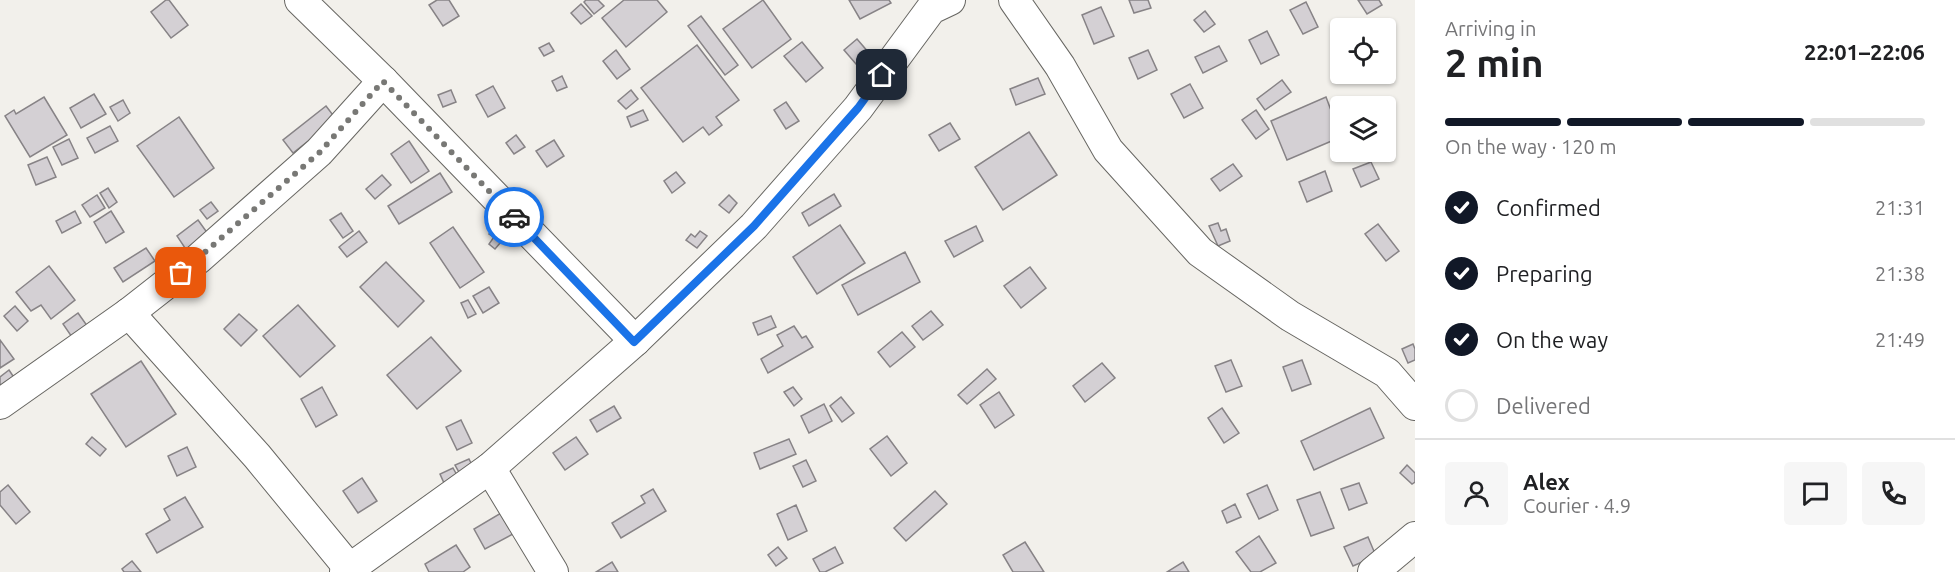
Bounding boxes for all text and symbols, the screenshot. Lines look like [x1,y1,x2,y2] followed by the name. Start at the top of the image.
[1445,17,1536,40] text: Arriving in
[1330,18,1396,162] map controls
[1330,18,1396,84] button: locate
[1804,39,1925,64] text: 22:01–22:06
[1445,41,1544,84] text: 2 min
[856,49,907,100] pin
[865,58,898,91] icon: home
[1330,96,1396,162] button: layers
[1445,135,1617,158] text: On the way · 120 m
[484,187,544,247] courier
[1445,191,1478,224] icon: check
[1496,195,1601,220] text: Confirmed
[1875,196,1925,219] text: 21:31
[498,201,531,234] icon: car
[155,247,206,298] pin
[164,256,197,289] icon: bag
[1445,257,1478,290] icon: check
[1496,261,1593,286] text: Preparing
[1875,262,1925,285] text: 21:38
[1445,323,1478,356] icon: check
[1496,327,1608,352] text: On the way
[1875,328,1925,351] text: 21:49
[1496,393,1591,418] text: Delivered
[1445,462,1508,525] button: person
[1784,462,1847,525] button: chat
[1862,462,1925,525] button: phone
[1523,469,1570,494] text: Alex
[1523,494,1631,517] text: Courier · 4.9

